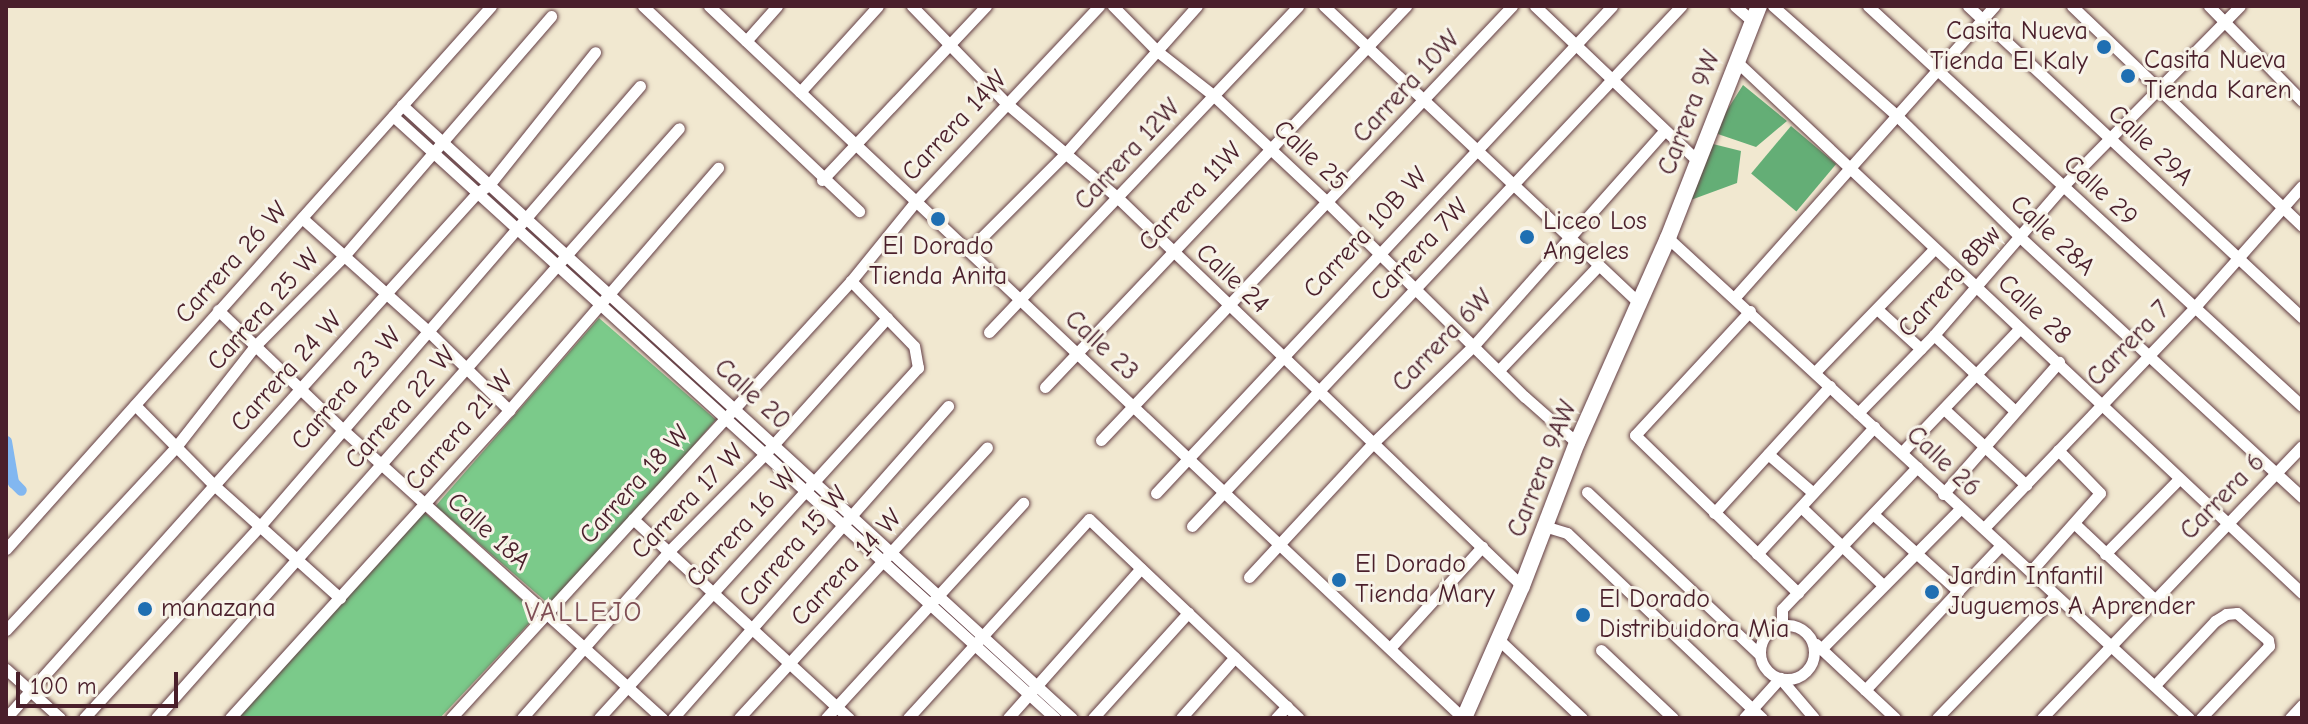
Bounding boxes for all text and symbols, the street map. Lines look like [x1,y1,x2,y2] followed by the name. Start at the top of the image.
[1930,16,2088,78] place label: Casita Nueva Tienda El Kaly
[1347,24,1467,150] street label: Carrera 10W
[2095,38,2113,56] marker: Casita Nueva Tienda El Kaly
[2144,45,2292,106] place label: Casita Nueva Tienda Karen
[1652,46,1728,180] street label: Carrera 9W
[896,64,1014,188] street label: Carrera 14W
[2119,67,2137,85] marker: Casita Nueva Tienda Karen
[1069,93,1187,217] street label: Carrera 12W
[2101,99,2199,193] street label: Calle 29A
[1266,114,1354,198] street label: Calle 25
[1133,136,1249,258] street label: Carrera 11W
[2056,149,2144,233] street label: Calle 29
[1297,161,1435,305] street label: Carrera 10B W
[2003,189,2101,283] street label: Calle 28A
[1364,192,1476,308] street label: Carrera 7W
[169,196,295,330] street label: Carrera 26 W
[1543,206,1647,268] place label: Liceo Los Angeles
[929,210,947,228] marker: El Dorado Tienda Anita
[1892,220,2008,344] street label: Carrera 8Bw
[1518,228,1536,246] marker: Liceo Los Angeles
[869,231,1007,292] place label: El Dorado Tienda Anita
[1189,237,1275,321] street label: Calle 24
[201,243,327,377] street label: Carrera 25 W
[1991,268,2077,352] street label: Calle 28
[1386,283,1500,399] street label: Carrera 6W
[2081,295,2177,393] street label: Carrera 7
[1058,304,1144,388] street label: Calle 23
[225,305,349,439] street label: Carrera 24 W
[285,321,409,457] street label: Carrera 23 W
[339,340,463,476] street label: Carrera 22 W
[707,353,797,437] street label: Calle 20
[399,364,521,498] street label: Carrera 21 W
[1501,396,1585,542] street label: Carrera 9AW
[573,419,697,551] street label: Carrera 18 W
[1899,420,1987,504] street label: Calle 26
[625,438,751,566] street label: Carrera 17 W
[2174,447,2272,547] street label: Carrera 6
[680,462,804,594] street label: Carrera 16 W
[733,480,855,614] street label: Carrera 15 W
[440,487,536,577] street label: Calle 18A
[785,503,909,633] street label: Carrera 14 W
[1355,549,1495,610] place label: El Dorado Tienda Mary
[1948,561,2195,622] place label: Jardin Infantil Juguemos A Aprender
[1330,571,1348,589] marker: El Dorado Tienda Mary
[1923,583,1941,601] marker: Jardin Infantil Juguemos A Aprender
[1599,584,1789,646] place label: El Dorado Distribuidora Mia
[161,593,276,625] place label: manazana
[524,595,644,629] district label: VALLEJO
[136,600,154,618] marker: manazana
[1574,606,1592,624] marker: El Dorado Distribuidora Mia
[20,656,182,706] scale bar
[30,672,97,700] text: 100 m

